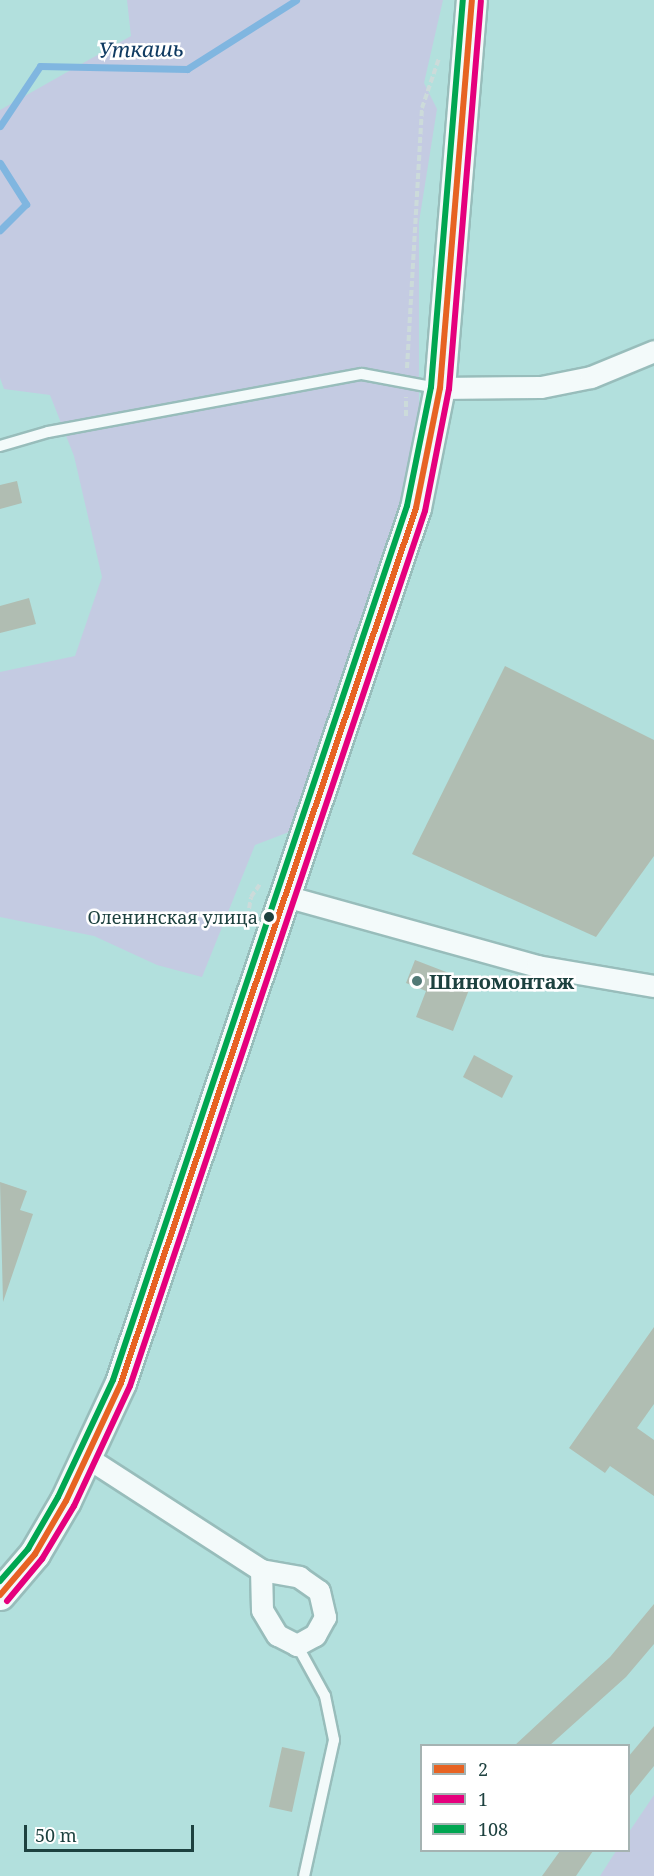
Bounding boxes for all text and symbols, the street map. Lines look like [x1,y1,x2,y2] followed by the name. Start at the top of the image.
[98,36,184,62] water label: Уткашь
[87,906,258,928] place label: Оленинская улица
[263,911,275,923] marker: Оленинская улица
[429,969,574,993] place label: Шиномонтаж
[410,974,424,988] marker: Шиномонтаж
[420,1744,630,1852] legend
[478,1757,488,1781] text: 2
[478,1787,488,1811] text: 1
[27,1813,196,1851] scale bar
[478,1817,508,1841] text: 108
[35,1823,77,1847] text: 50 m

